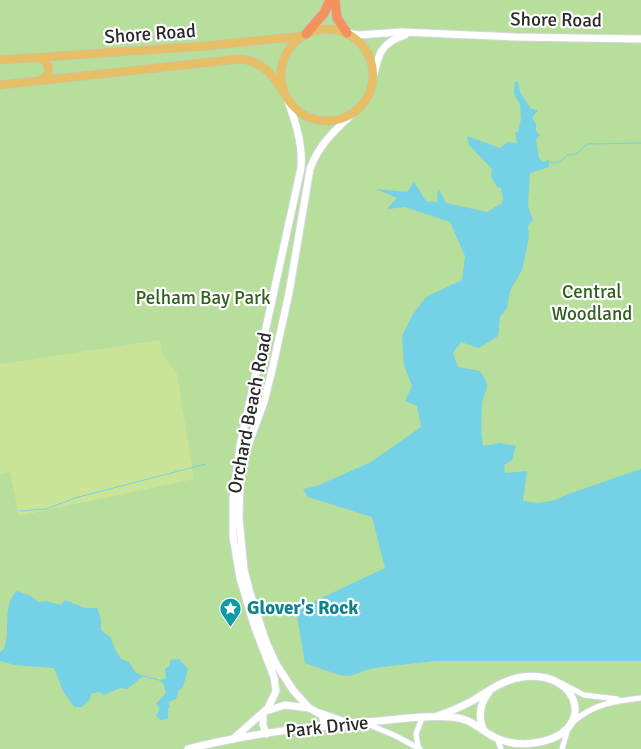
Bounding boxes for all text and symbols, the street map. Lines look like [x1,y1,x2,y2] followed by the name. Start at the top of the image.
[510,7,602,33] street label: Shore Road
[103,19,197,49] street label: Shore Road
[552,280,632,326] park label: Central Woodland
[135,286,271,310] park label: Pelham Bay Park
[223,330,277,496] street label: Orchard Beach Road
[219,596,243,627] place icon: Glover's Rock
[247,596,358,620] place label: Glover's Rock
[284,711,370,743] street label: Park Drive

